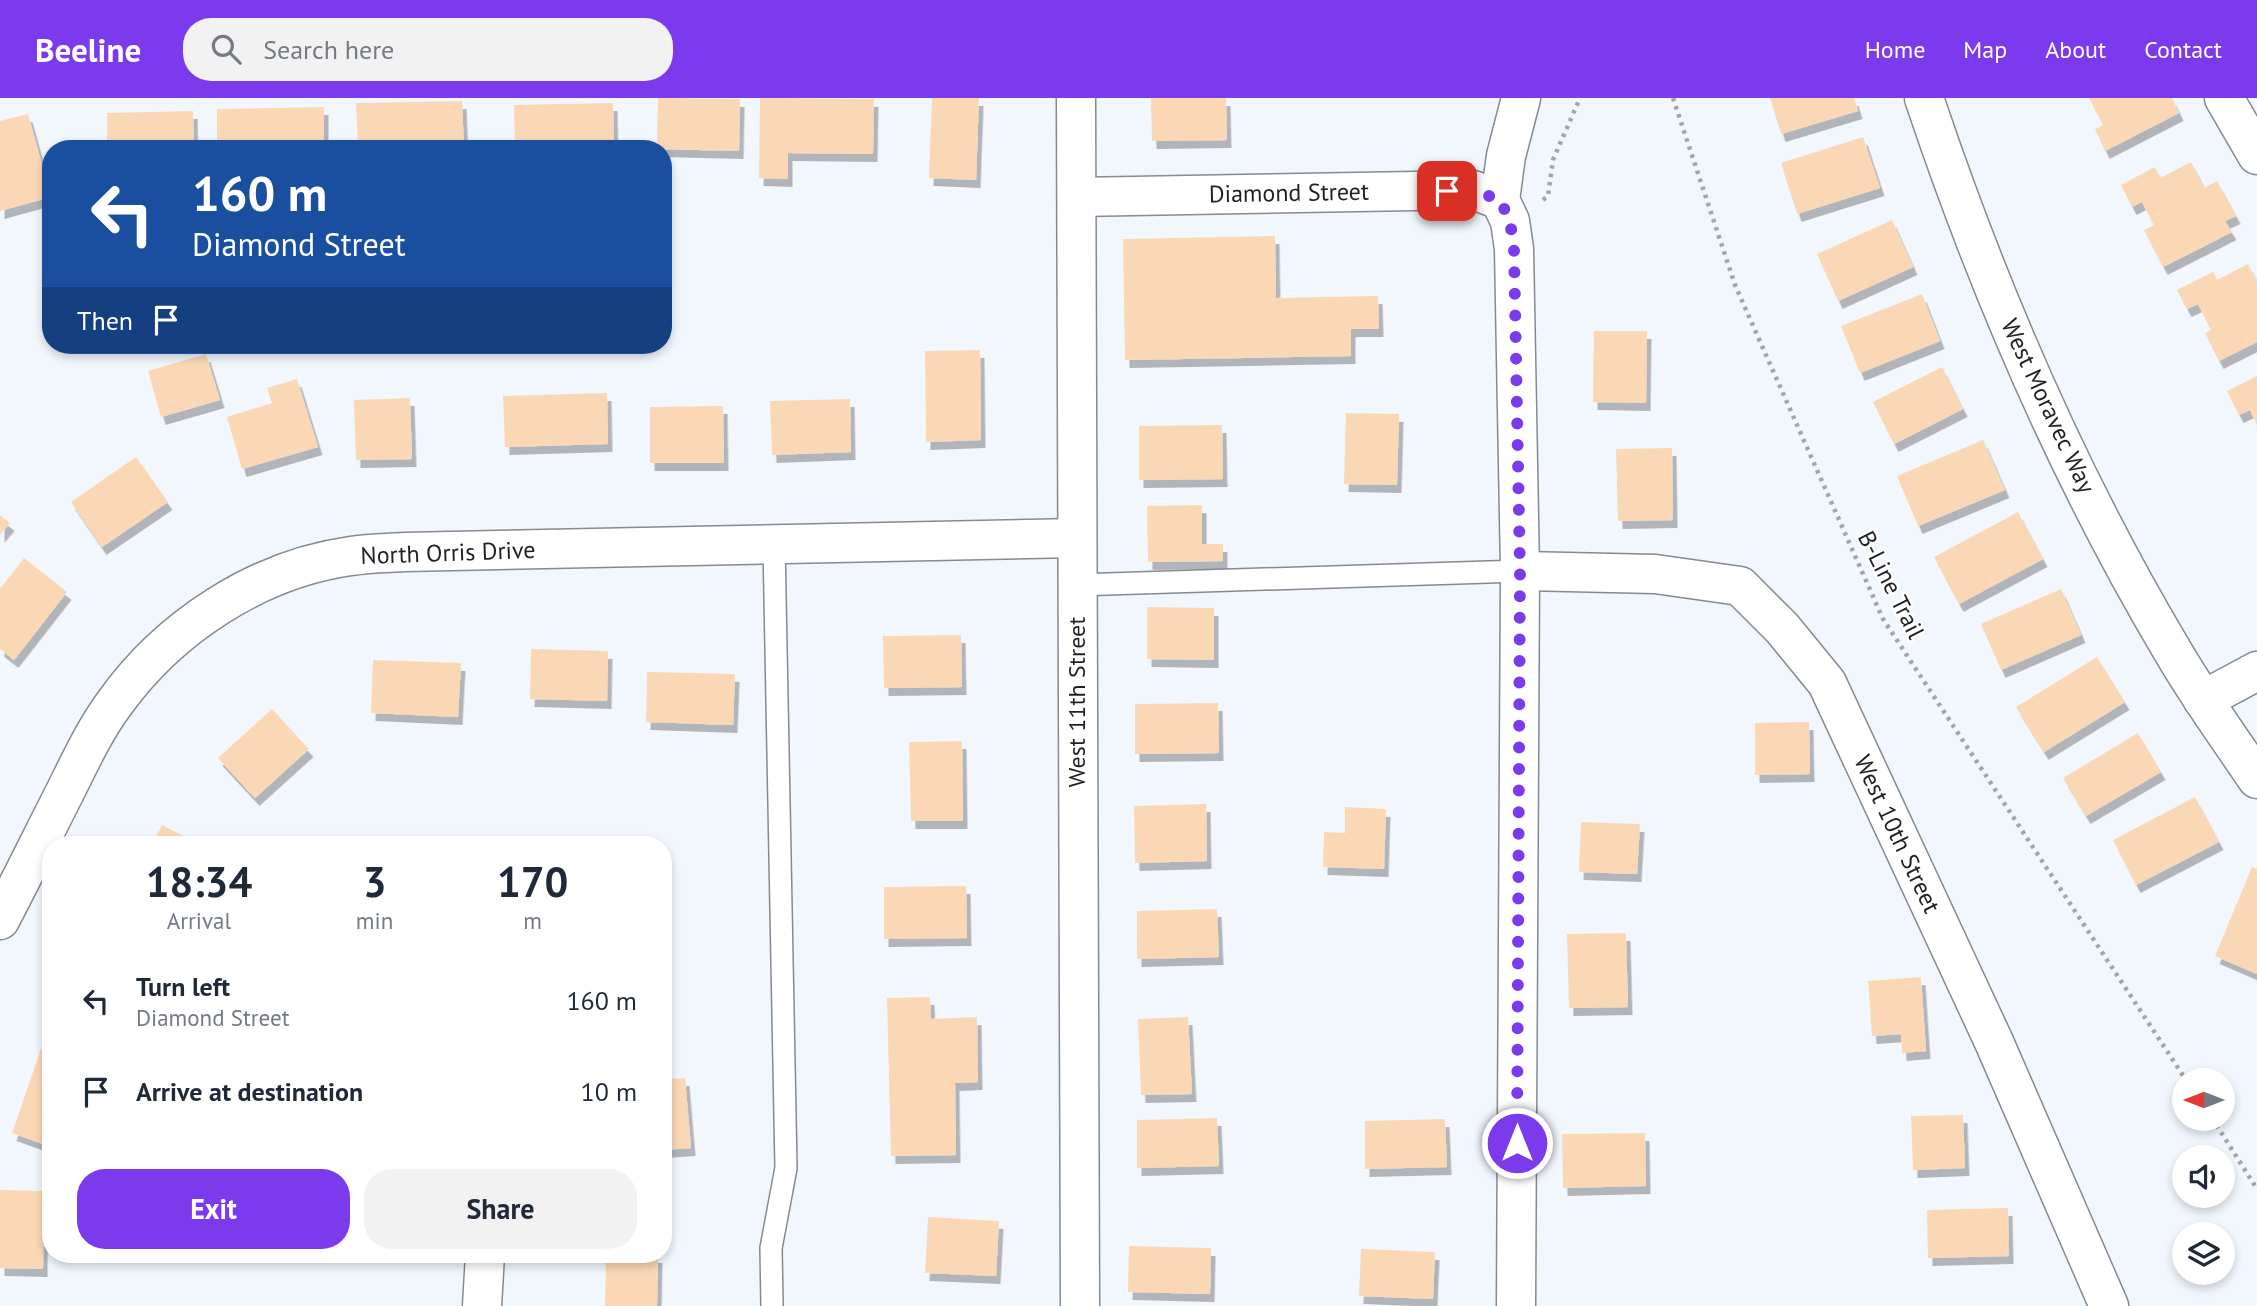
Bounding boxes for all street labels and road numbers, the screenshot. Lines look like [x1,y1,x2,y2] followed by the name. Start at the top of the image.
[1209,176,1369,209] street label: Diamond Street
[1994,314,2102,498] street label: West Moravec Way
[1851,526,1932,644] street label: B-Line Trail
[360,534,536,571] street label: North Orris Drive
[1061,617,1092,787] street label: West 11th Street
[1847,750,1948,918] street label: West 10th Street

